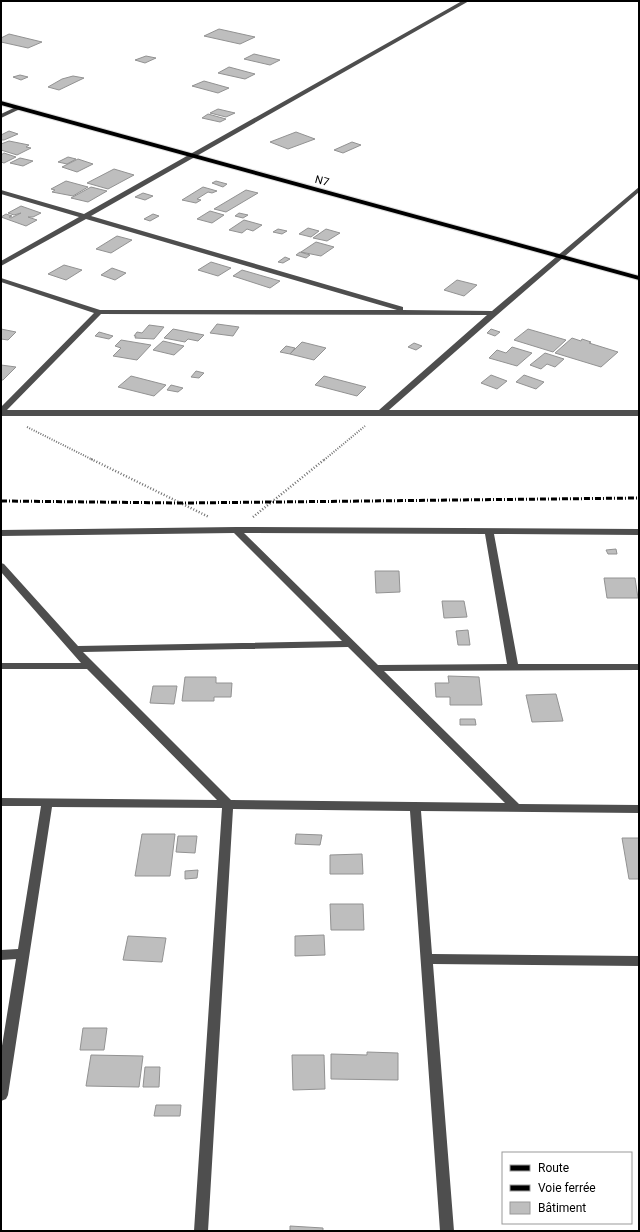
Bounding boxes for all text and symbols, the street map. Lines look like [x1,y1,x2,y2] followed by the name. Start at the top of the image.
[314,173,330,189] street label: N7
[502,1152,632,1224] legend
[538,1161,569,1175] text: Route
[538,1181,596,1195] text: Voie ferrée
[538,1201,586,1215] text: Bâtiment

